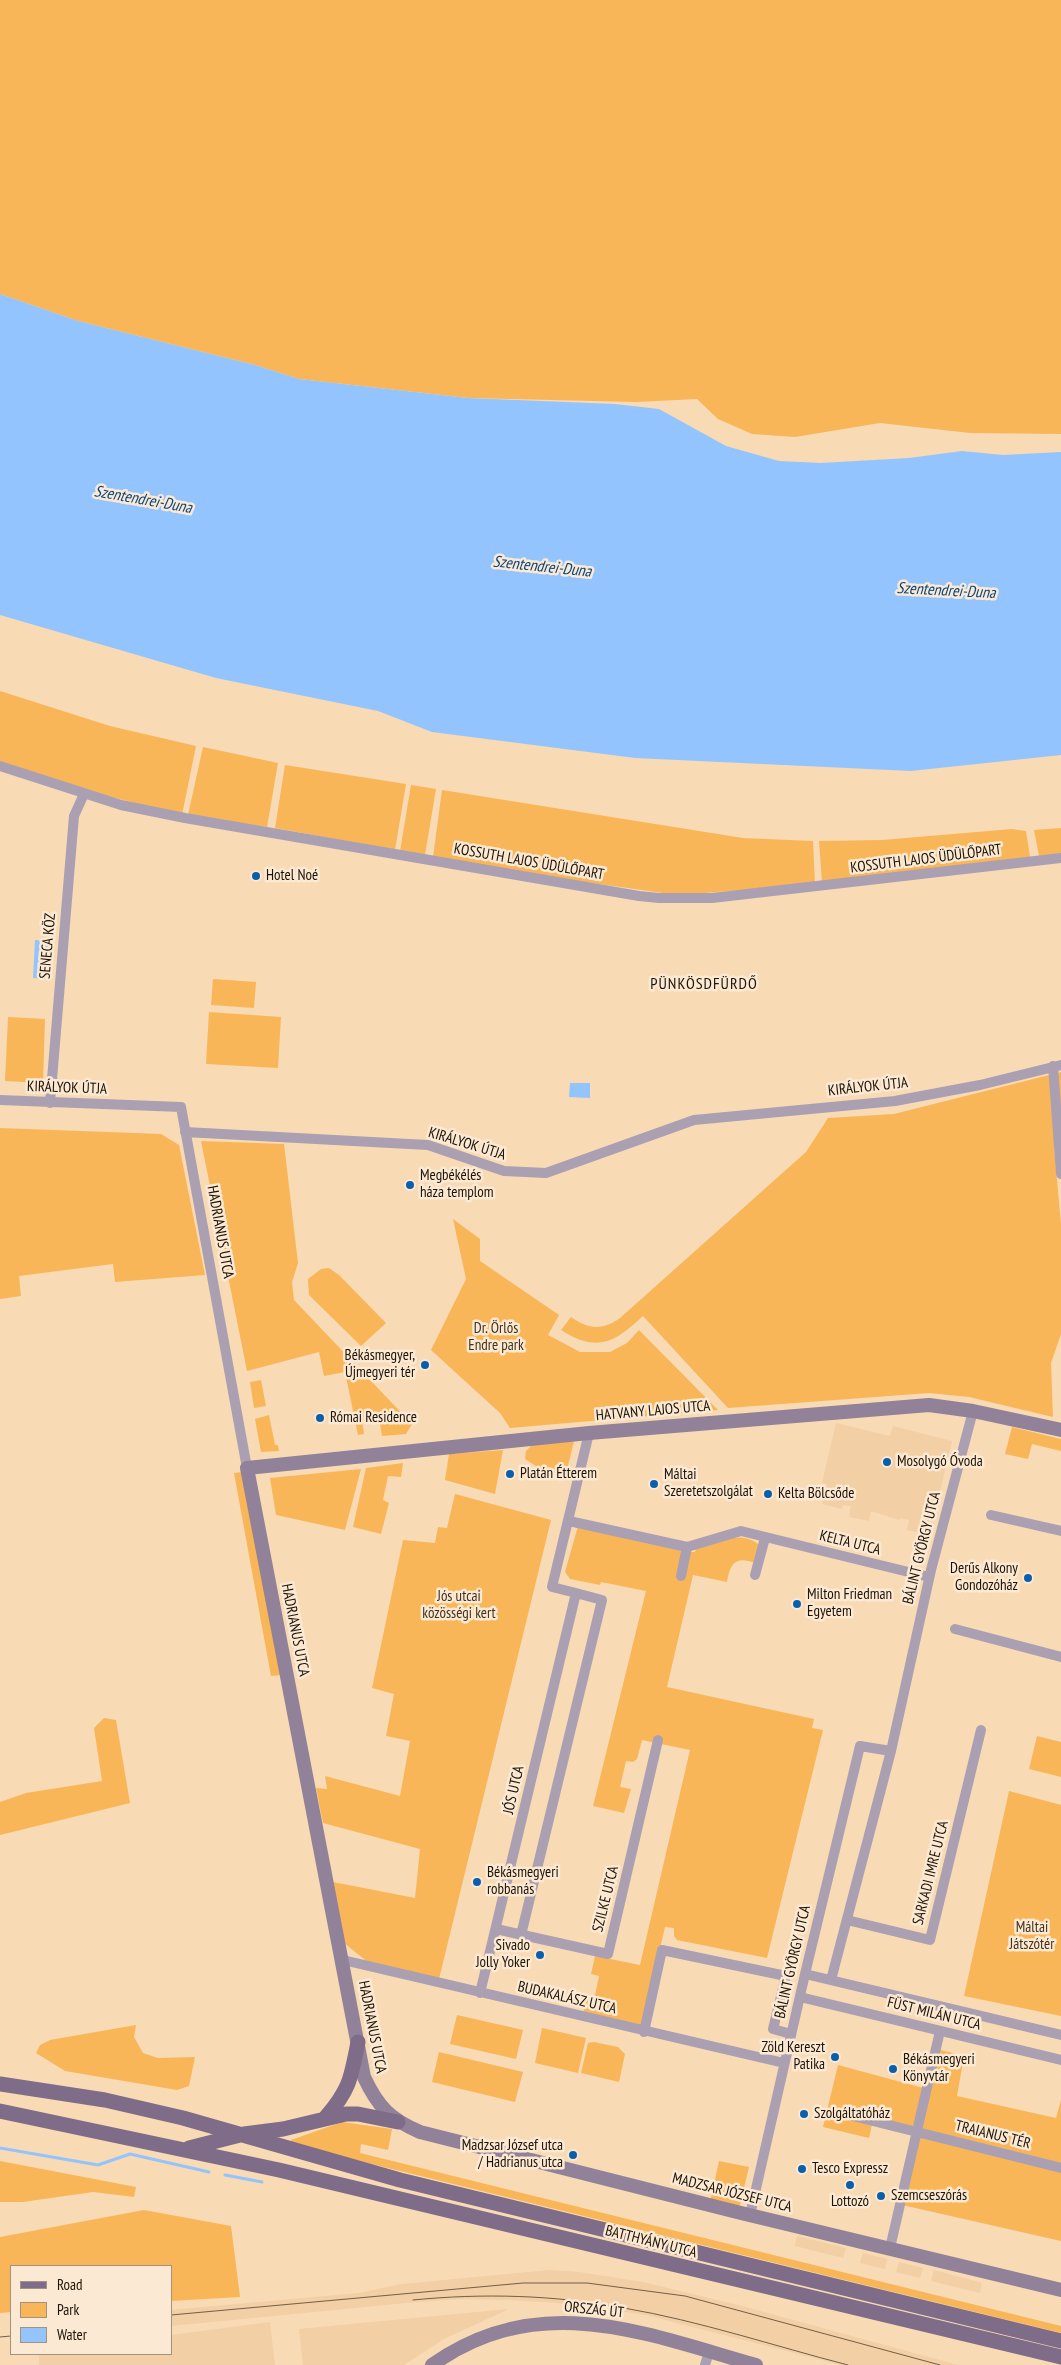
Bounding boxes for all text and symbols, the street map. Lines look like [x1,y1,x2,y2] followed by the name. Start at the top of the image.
[93,482,193,518] water label: Szentendrei-Duna
[492,552,592,582] water label: Szentendrei-Duna
[896,579,996,603] water label: Szentendrei-Duna
[453,840,605,884] street label: KOSSUTH LAJOS ÜDÜLŐPART
[849,841,1003,877] street label: KOSSUTH LAJOS ÜDÜLŐPART
[266,867,318,885] place label: Hotel Noé
[250,870,262,882] marker: Hotel Noé
[36,912,60,980] street label: SENECA KÖZ
[649,974,759,994] district label: PÜNKÖSDFÜRDŐ
[827,1074,909,1100] street label: KIRÁLYOK ÚTJA
[27,1078,107,1098] street label: KIRÁLYOK ÚTJA
[426,1124,508,1164] street label: KIRÁLYOK ÚTJA
[420,1167,493,1202] place label: Megbékélés háza templom
[404,1179,416,1191] marker: Megbékélés háza templom
[203,1184,237,1280] street label: HADRIANUS UTCA
[468,1320,524,1355] park label: Dr. Örlős Endre park
[345,1347,415,1382] place label: Békásmegyer, Újmegyeri tér
[419,1359,431,1371] marker: Békásmegyer, Újmegyeri tér
[595,1397,711,1425] street label: HATVANY LAJOS UTCA
[330,1409,417,1427] place label: Római Residence
[314,1412,326,1424] marker: Római Residence
[897,1453,983,1471] place label: Mosolygó Óvoda
[881,1456,893,1468] marker: Mosolygó Óvoda
[520,1465,597,1483] place label: Platán Étterem
[664,1466,753,1501] place label: Máltai Szeretetszolgálat
[504,1468,516,1480] marker: Platán Étterem
[648,1478,660,1490] marker: Máltai Szeretetszolgálat
[778,1485,854,1503] place label: Kelta Bölcsőde
[762,1488,774,1500] marker: Kelta Bölcsőde
[899,1490,945,1606] street label: BÁLINT GYÖRGY UTCA
[818,1527,882,1559] street label: KELTA UTCA
[950,1560,1018,1595] place label: Derűs Alkony Gondozóház
[1022,1572,1034,1584] marker: Derűs Alkony Gondozóház
[277,1582,313,1678] street label: HADRIANUS UTCA
[807,1586,892,1621] place label: Milton Friedman Egyetem
[422,1588,496,1623] park label: Jós utcai közösségi kert
[791,1598,803,1610] marker: Milton Friedman Egyetem
[500,1764,528,1816] street label: JÓS UTCA
[909,1819,953,1927] street label: SARKADI IMRE UTCA
[487,1864,559,1899] place label: Békásmegyeri robbanás
[589,1864,623,1934] street label: SZILKE UTCA
[471,1876,483,1888] marker: Békásmegyeri robbanás
[771,1904,815,2020] street label: BÁLINT GYÖRGY UTCA
[1010,1919,1054,1954] park label: Máltai Játszótér
[476,1937,530,1972] place label: Sivado Jolly Yoker
[534,1949,546,1961] marker: Sivado Jolly Yoker
[516,1978,618,2018] street label: BUDAKALÁSZ UTCA
[354,1979,390,2075] street label: HADRIANUS UTCA
[885,1994,983,2034] street label: FÜST MILÁN UTCA
[761,2039,825,2074] place label: Zöld Kereszt Patika
[829,2051,841,2063] marker: Zöld Kereszt Patika
[903,2051,975,2086] place label: Békásmegyeri Könyvtár
[887,2063,899,2075] marker: Békásmegyeri Könyvtár
[814,2105,890,2123] place label: Szolgáltatóház
[798,2108,810,2120] marker: Szolgáltatóház
[953,2117,1033,2153] street label: TRAIANUS TÉR
[462,2137,563,2172] place label: Madzsar József utca / Hadrianus utca
[567,2149,579,2161] marker: Madzsar József utca / Hadrianus utca
[812,2160,888,2178] place label: Tesco Expressz
[796,2163,808,2175] marker: Tesco Expressz
[670,2169,794,2217] street label: MADZSAR JÓZSEF UTCA
[844,2179,856,2191] marker: Lottozó
[891,2187,967,2205] place label: Szemcseszórás
[875,2190,887,2202] marker: Szemcseszórás
[831,2193,869,2211] place label: Lottozó
[603,2222,699,2262] street label: BATTHYÁNY UTCA
[10,2265,172,2355] legend
[57,2275,83,2294] text: Road
[563,2298,625,2322] street label: ORSZÁG ÚT
[57,2300,79,2319] text: Park
[57,2325,87,2344] text: Water

